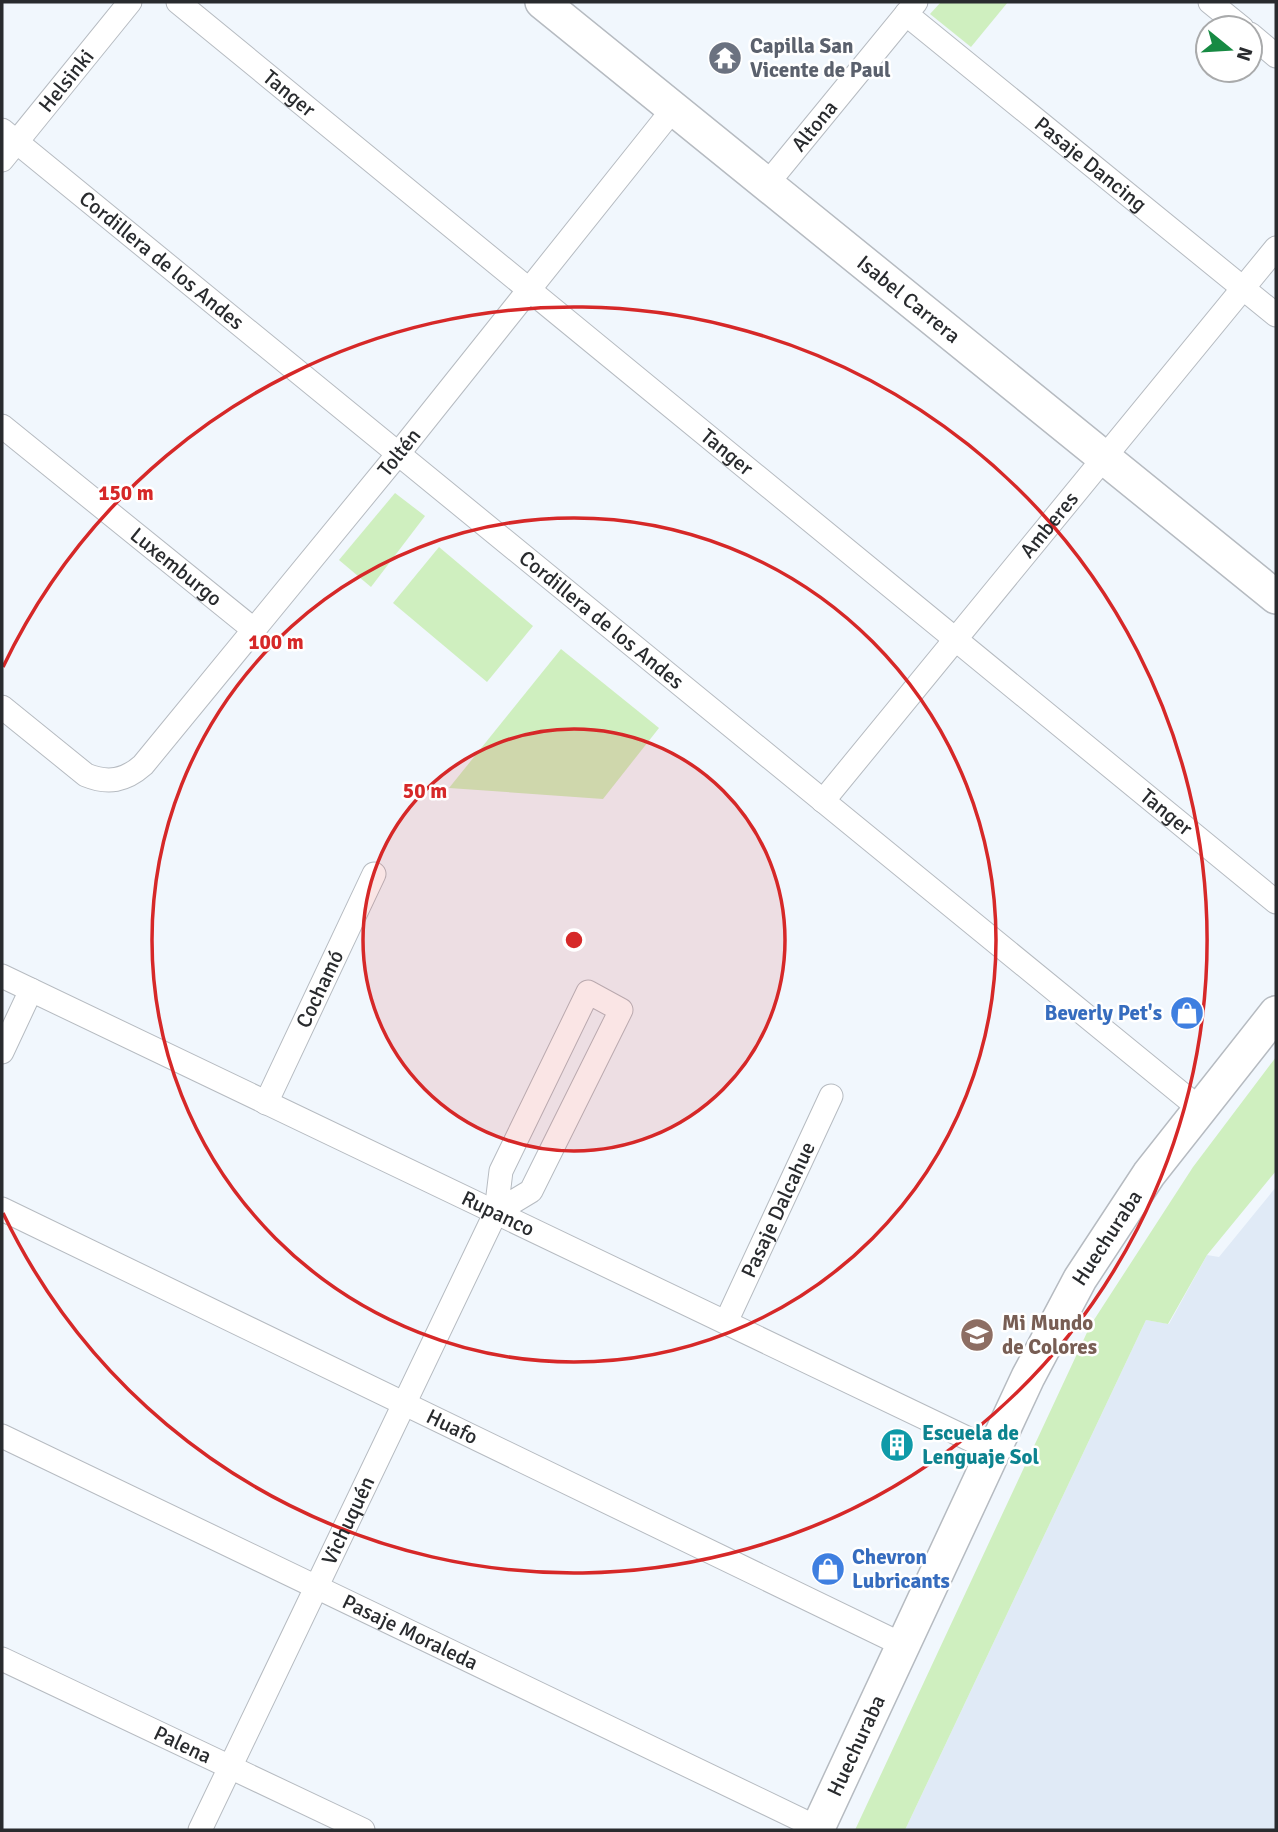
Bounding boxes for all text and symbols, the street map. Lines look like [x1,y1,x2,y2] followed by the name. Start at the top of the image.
[1194,14,1264,84] north arrow
[750,33,891,83] place label: Capilla San Vicente de Paul
[706,39,744,77] temple icon: Capilla San Vicente de Paul
[33,44,99,117] street label: Helsinki
[1231,44,1258,64] text: N
[258,64,321,123] street label: Tanger
[786,95,843,157] street label: Altona
[1029,111,1152,217] street label: Pasaje Dancing
[74,185,249,335] street label: Cordillera de los Andes
[852,250,966,349] street label: Isabel Carrera
[372,423,426,482] street label: Toltén
[696,423,759,481] street label: Tanger
[98,480,154,506] text: 150 m
[1014,486,1084,563] street label: Amberes
[125,522,227,612] street label: Luxemburgo
[514,545,689,695] street label: Cordillera de los Andes
[248,629,304,655] text: 100 m
[403,778,447,804] text: 50 m
[1135,783,1198,841] street label: Tanger
[562,928,586,952] centre of rings
[290,946,349,1032] street label: Cochamó
[1168,994,1206,1032] shop icon: Beverly Pet's
[1044,1000,1162,1026] place label: Beverly Pet's
[735,1137,821,1282] street label: Pasaje Dalcahue
[457,1185,539,1242] street label: Rupanco
[1066,1185,1148,1290] street label: Huechuraba
[1002,1310,1097,1360] place label: Mi Mundo de Colores
[958,1316,996,1354] school or university icon: Mi Mundo de Colores
[422,1403,482,1450] street label: Huafo
[922,1420,1039,1470] place label: Escuela de Lenguaje Sol
[878,1426,916,1464] building icon: Escuela de Lenguaje Sol
[316,1472,380,1569] street label: Vichuquén
[852,1544,950,1594] place label: Chevron Lubricants
[809,1550,847,1588] shop icon: Chevron Lubricants
[338,1589,482,1676] street label: Pasaje Moraleda
[821,1691,891,1801] street label: Huechuraba
[150,1720,216,1769] street label: Palena

